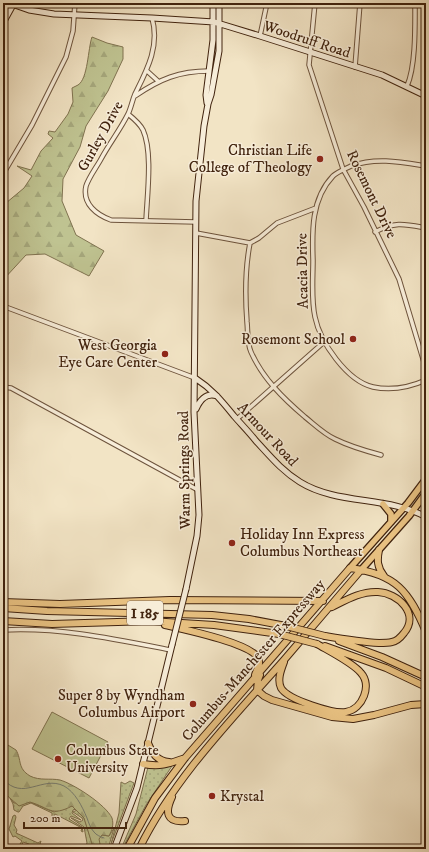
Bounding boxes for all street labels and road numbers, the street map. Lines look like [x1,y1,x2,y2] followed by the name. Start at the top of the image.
[260,16,353,63] street label: Woodruff Road
[73,98,128,175] street label: Gurley Drive
[342,147,401,242] street label: Rosemont Drive
[292,233,313,309] street label: Acacia Drive
[233,398,302,471] street label: Armour Road
[174,410,195,530] street label: Warm Springs Road
[178,575,330,745] street label: Columbus-Manchester Expressway
[127,601,163,625] road number: I 185

